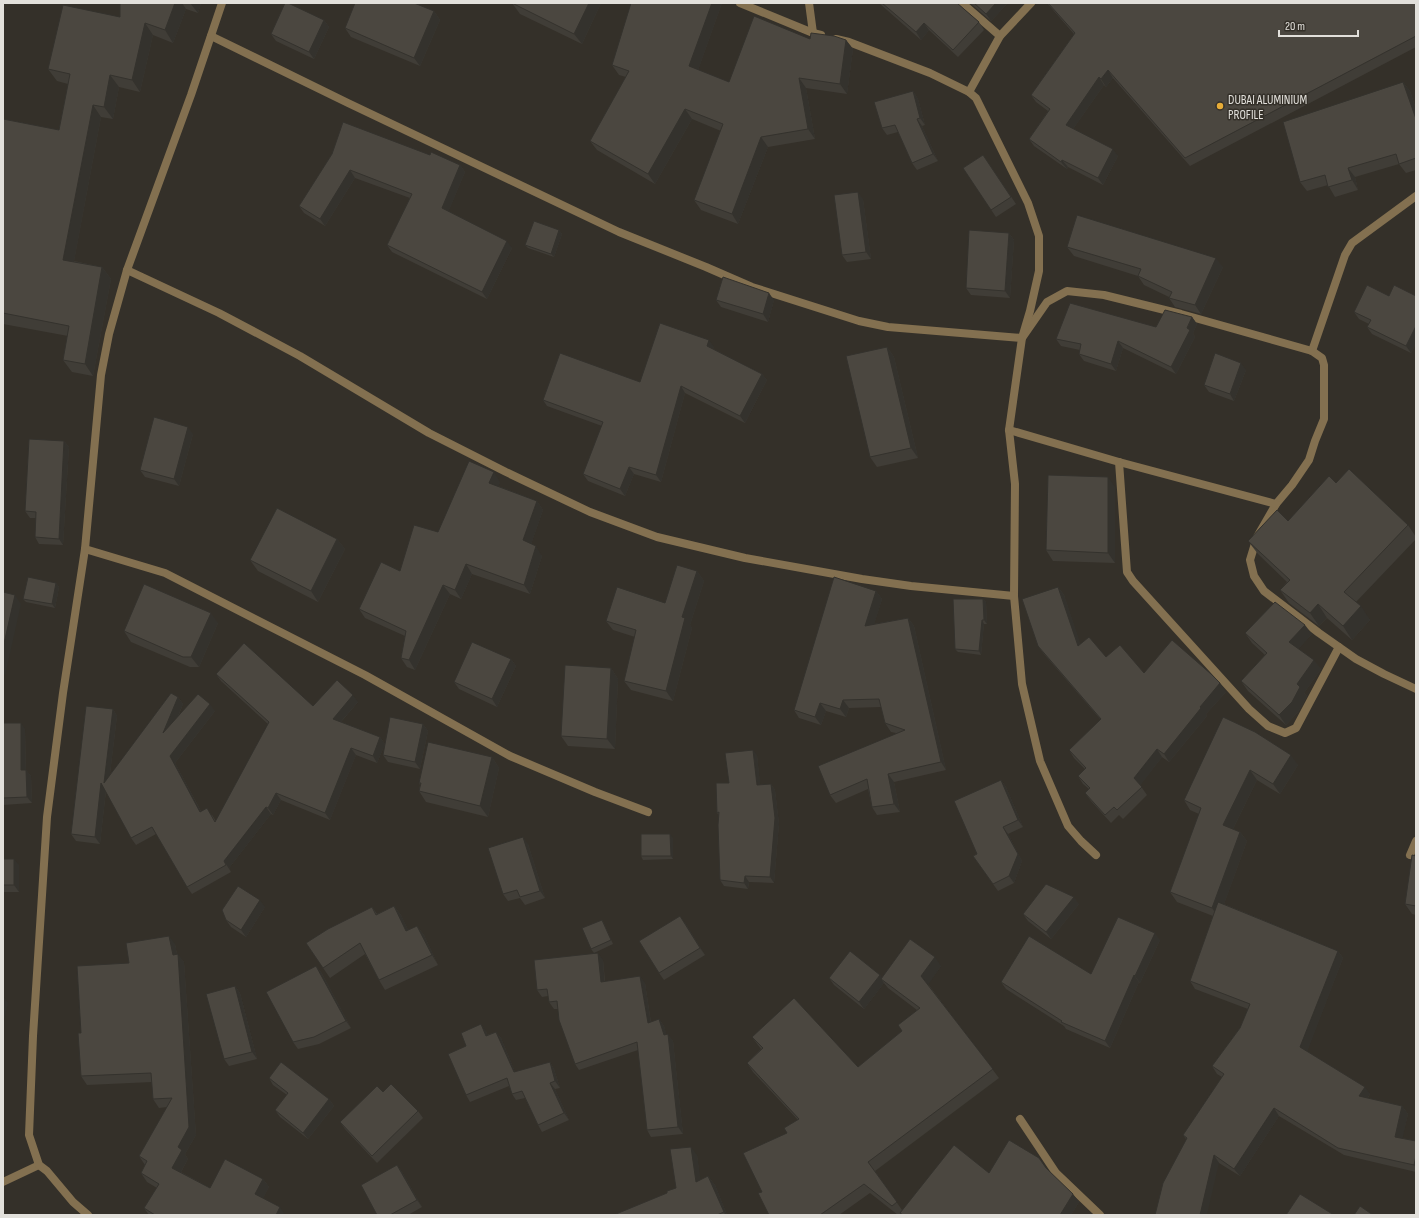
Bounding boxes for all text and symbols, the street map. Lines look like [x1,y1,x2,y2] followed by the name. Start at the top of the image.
[1279,12,1358,38] scale bar
[1285,19,1305,34] text: 20 m
[1228,92,1308,123] place label: DUBAI ALUMINIUM PROFILE
[1215,101,1225,111] marker: DUBAI ALUMINIUM PROFILE

